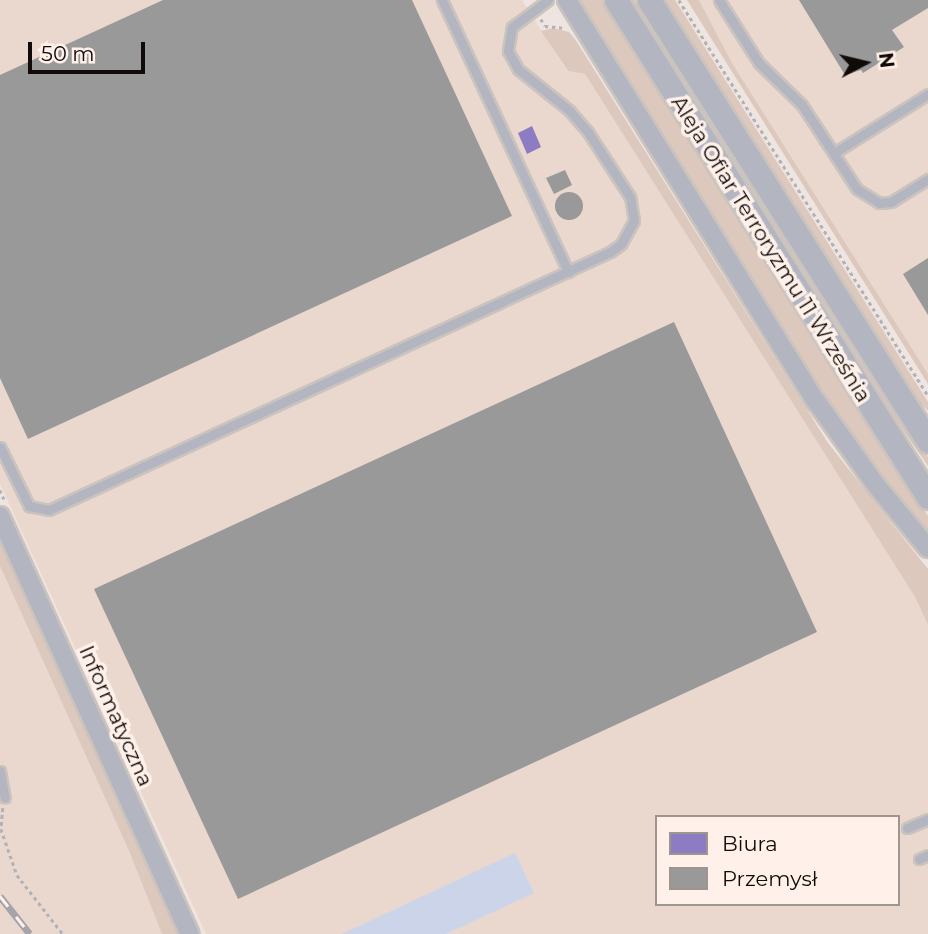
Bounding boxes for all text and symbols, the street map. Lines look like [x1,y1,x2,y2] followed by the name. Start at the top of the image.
[32,28,149,72] scale bar
[830,28,900,98] north arrow
[41,41,95,66] text: 50 m
[874,51,899,69] text: N
[666,91,876,407] street label: Aleja Ofiar Terroryzmu 11 Września
[74,642,158,790] street label: Informatyczna
[655,815,900,906] legend
[722,831,778,856] text: Biura
[722,866,818,891] text: Przemysł

